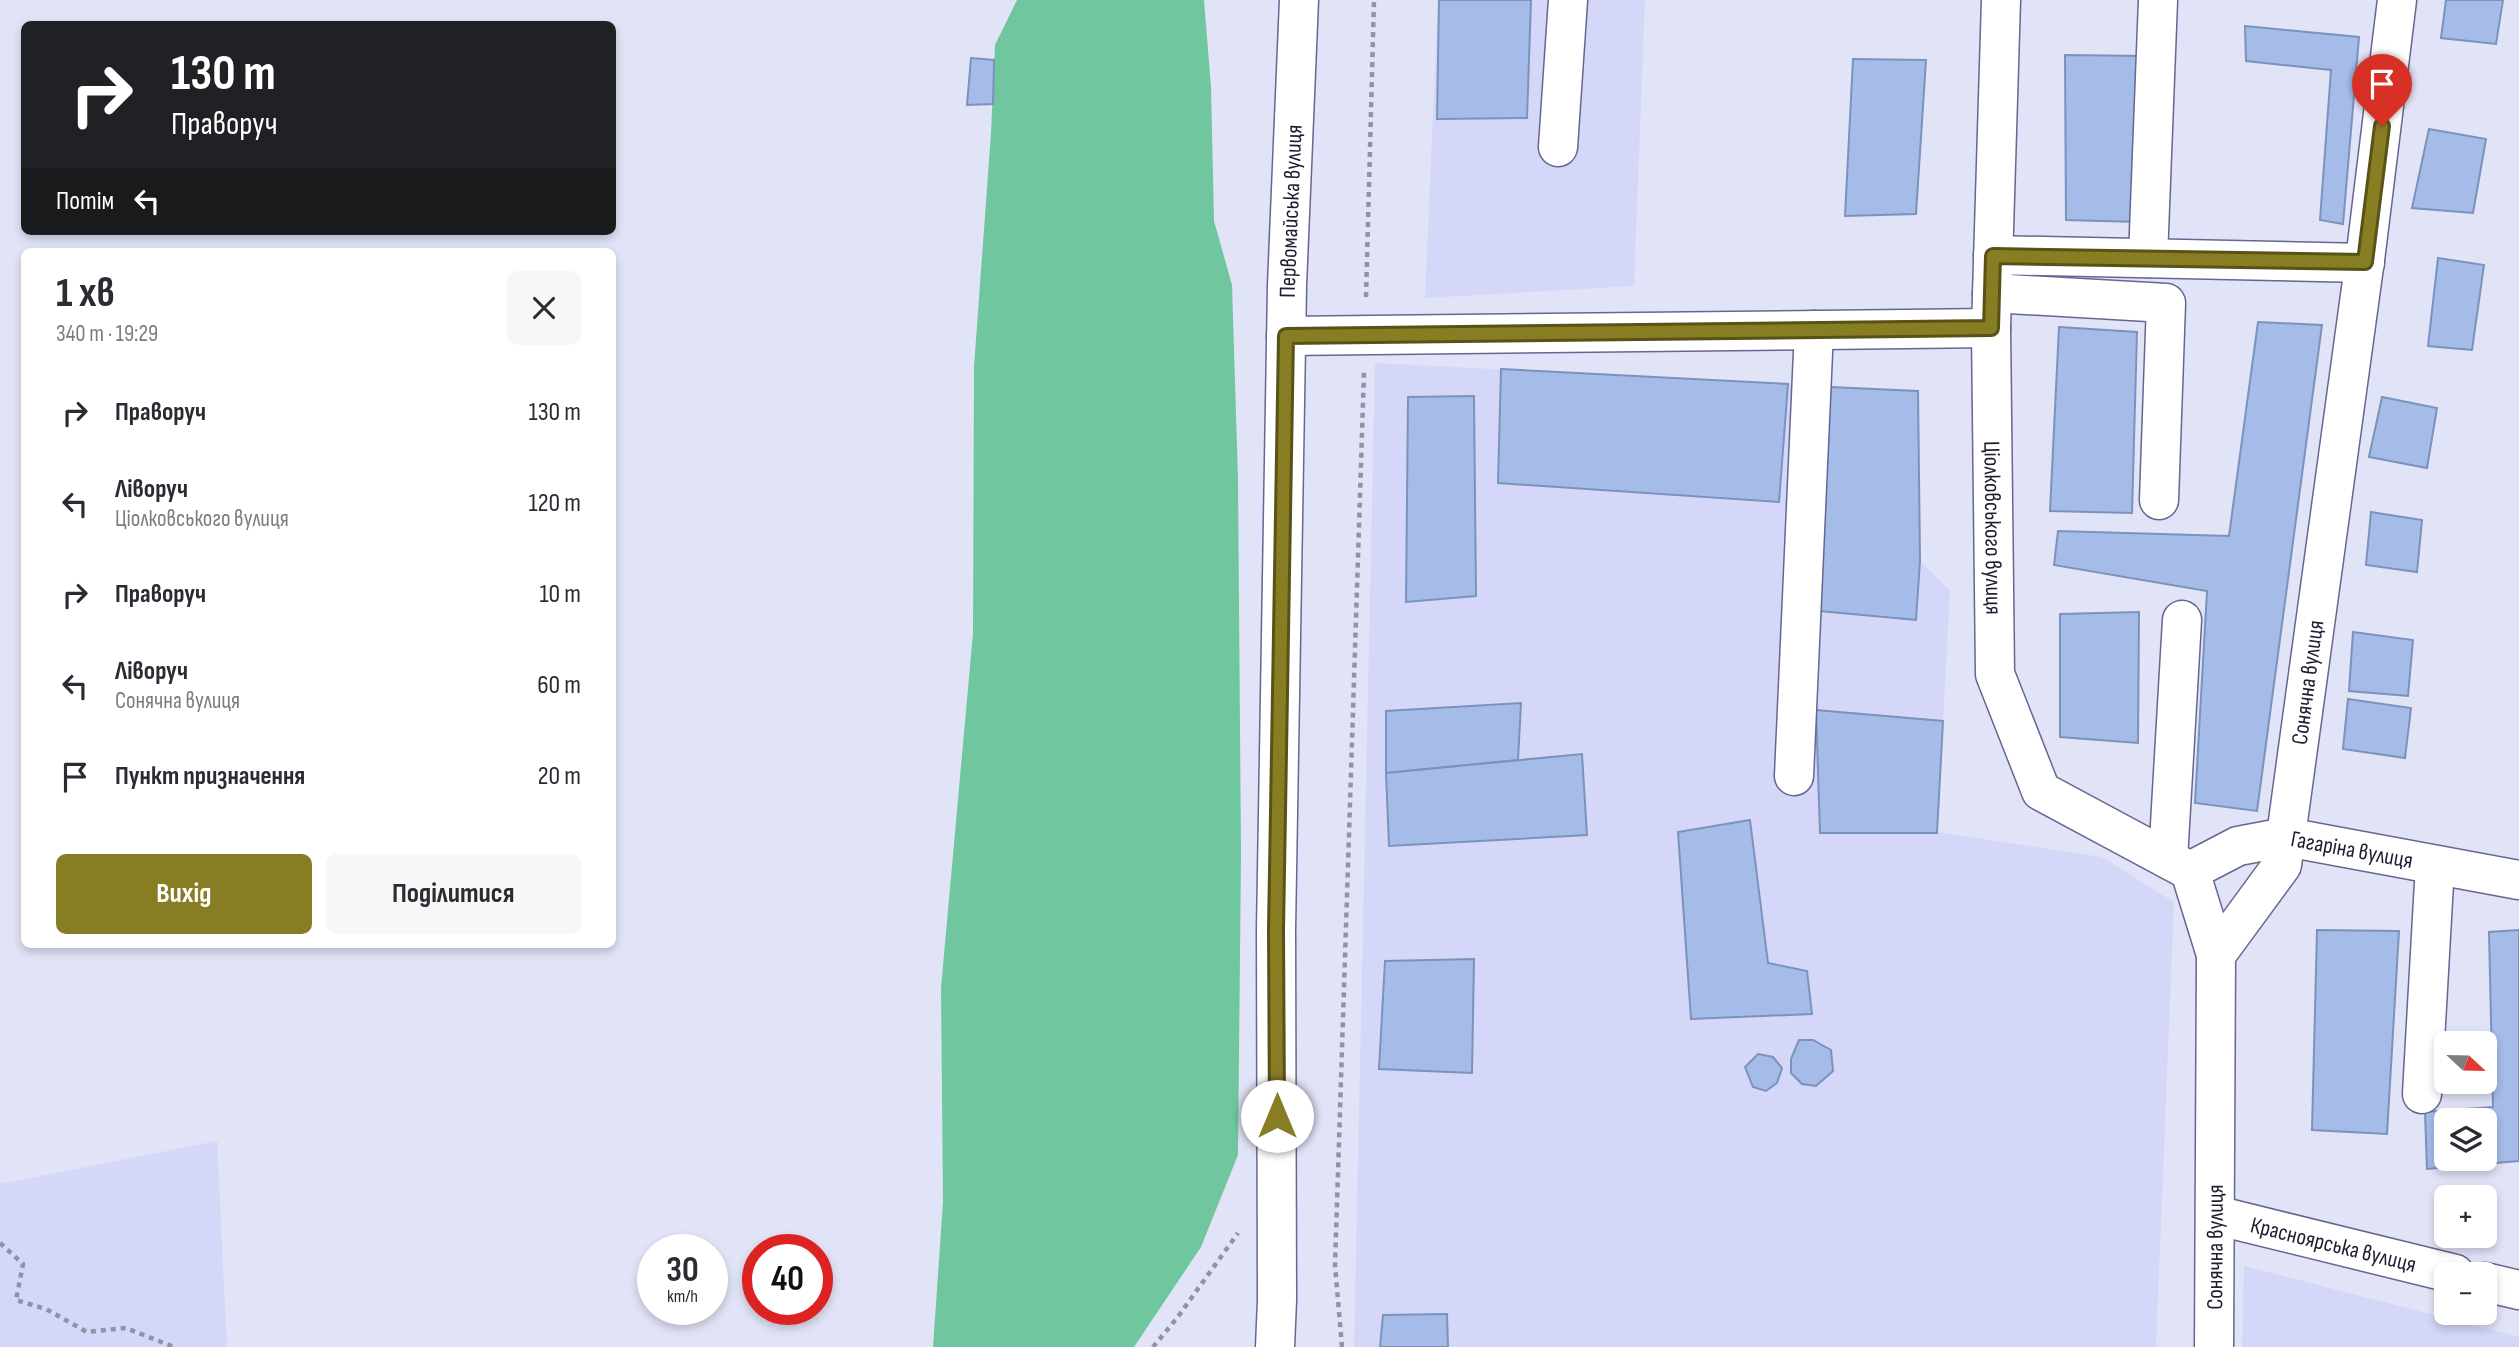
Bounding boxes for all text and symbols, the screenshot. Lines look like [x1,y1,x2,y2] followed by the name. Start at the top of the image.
[171,45,276,104] text: 130 m
[56,49,147,140] icon: right
[2352,54,2412,126] pin
[2363,65,2401,103] icon: arrive
[171,105,278,144] text: Праворуч
[1274,124,1309,298] street label: Первомайська вулиця
[128,182,166,220] icon: left
[56,186,114,217] text: Потім
[56,268,115,319] text: 1 хв
[507,271,581,345] button: close
[56,320,158,348] text: 340 m · 19:29
[56,394,94,432] icon: right
[115,397,206,428] text: Праворуч
[529,397,581,428] text: 130 m
[1977,441,2007,615] street label: Ціолковського вулиця
[115,474,188,505] text: Ліворуч
[56,485,94,523] icon: left
[528,488,581,519] text: 120 m
[115,505,289,533] text: Ціолковського вулиця
[56,576,94,614] icon: right
[115,579,206,610] text: Праворуч
[539,579,581,610] text: 10 m
[2286,619,2330,746] street label: Сонячна вулиця
[115,656,188,687] text: Ліворуч
[56,667,94,705] icon: left
[537,670,581,701] text: 60 m
[115,687,240,715] text: Сонячна вулиця
[56,758,94,796] icon: arrive
[115,761,305,792] text: Пункт призначення
[538,761,581,792] text: 20 m
[2288,825,2415,875] street label: Гагаріна вулиця
[56,854,312,934] button: Вихід
[326,854,581,934] button: Поділитися
[2434,1031,2497,1094] north arrow
[2434,1031,2497,1325] map controls
[1240,1079,1314,1153] position arrow
[2434,1108,2497,1171] button: layers
[2201,1184,2230,1310] street label: Сонячна вулиця
[2434,1185,2497,1248] button: +
[2248,1211,2419,1279] street label: Красноярська вулиця
[742,1234,833,1325] speed limit sign: 40
[666,1249,699,1292] text: 30
[2434,1262,2497,1325] button: −
[667,1286,698,1307] text: km/h

